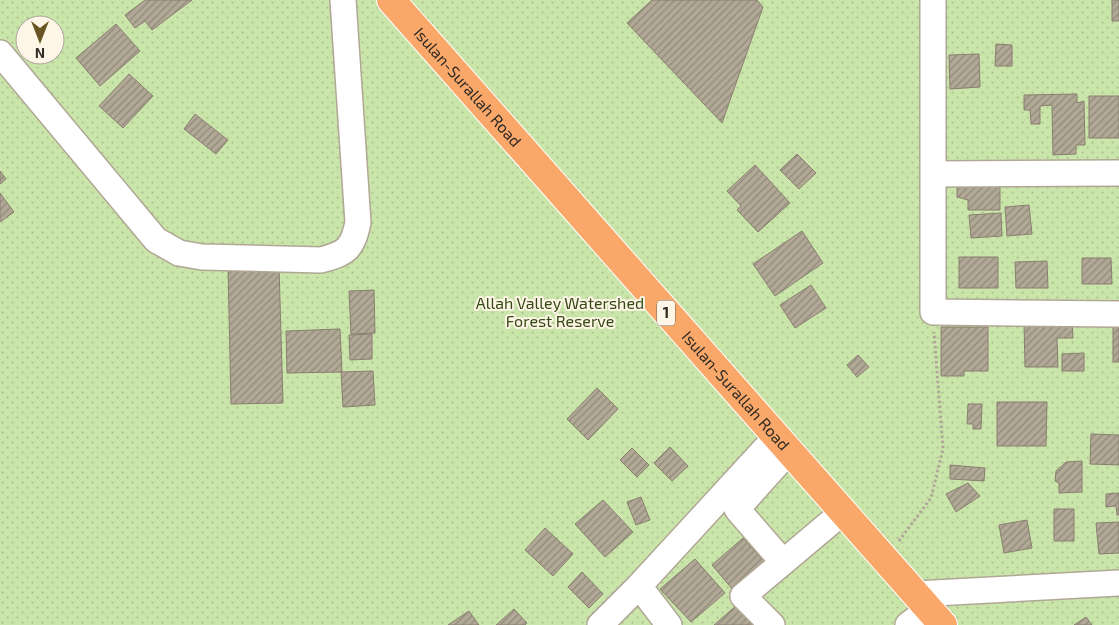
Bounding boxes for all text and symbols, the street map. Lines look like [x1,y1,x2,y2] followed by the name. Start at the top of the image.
[15,15,65,65] north arrow
[410,23,526,150] street label: Isulan-Surallah Road
[35,45,45,62] text: N
[476,293,644,330] park label: Allah Valley Watershed Forest Reserve
[657,300,675,326] road number: 1
[679,327,794,454] street label: Isulan-Surallah Road

